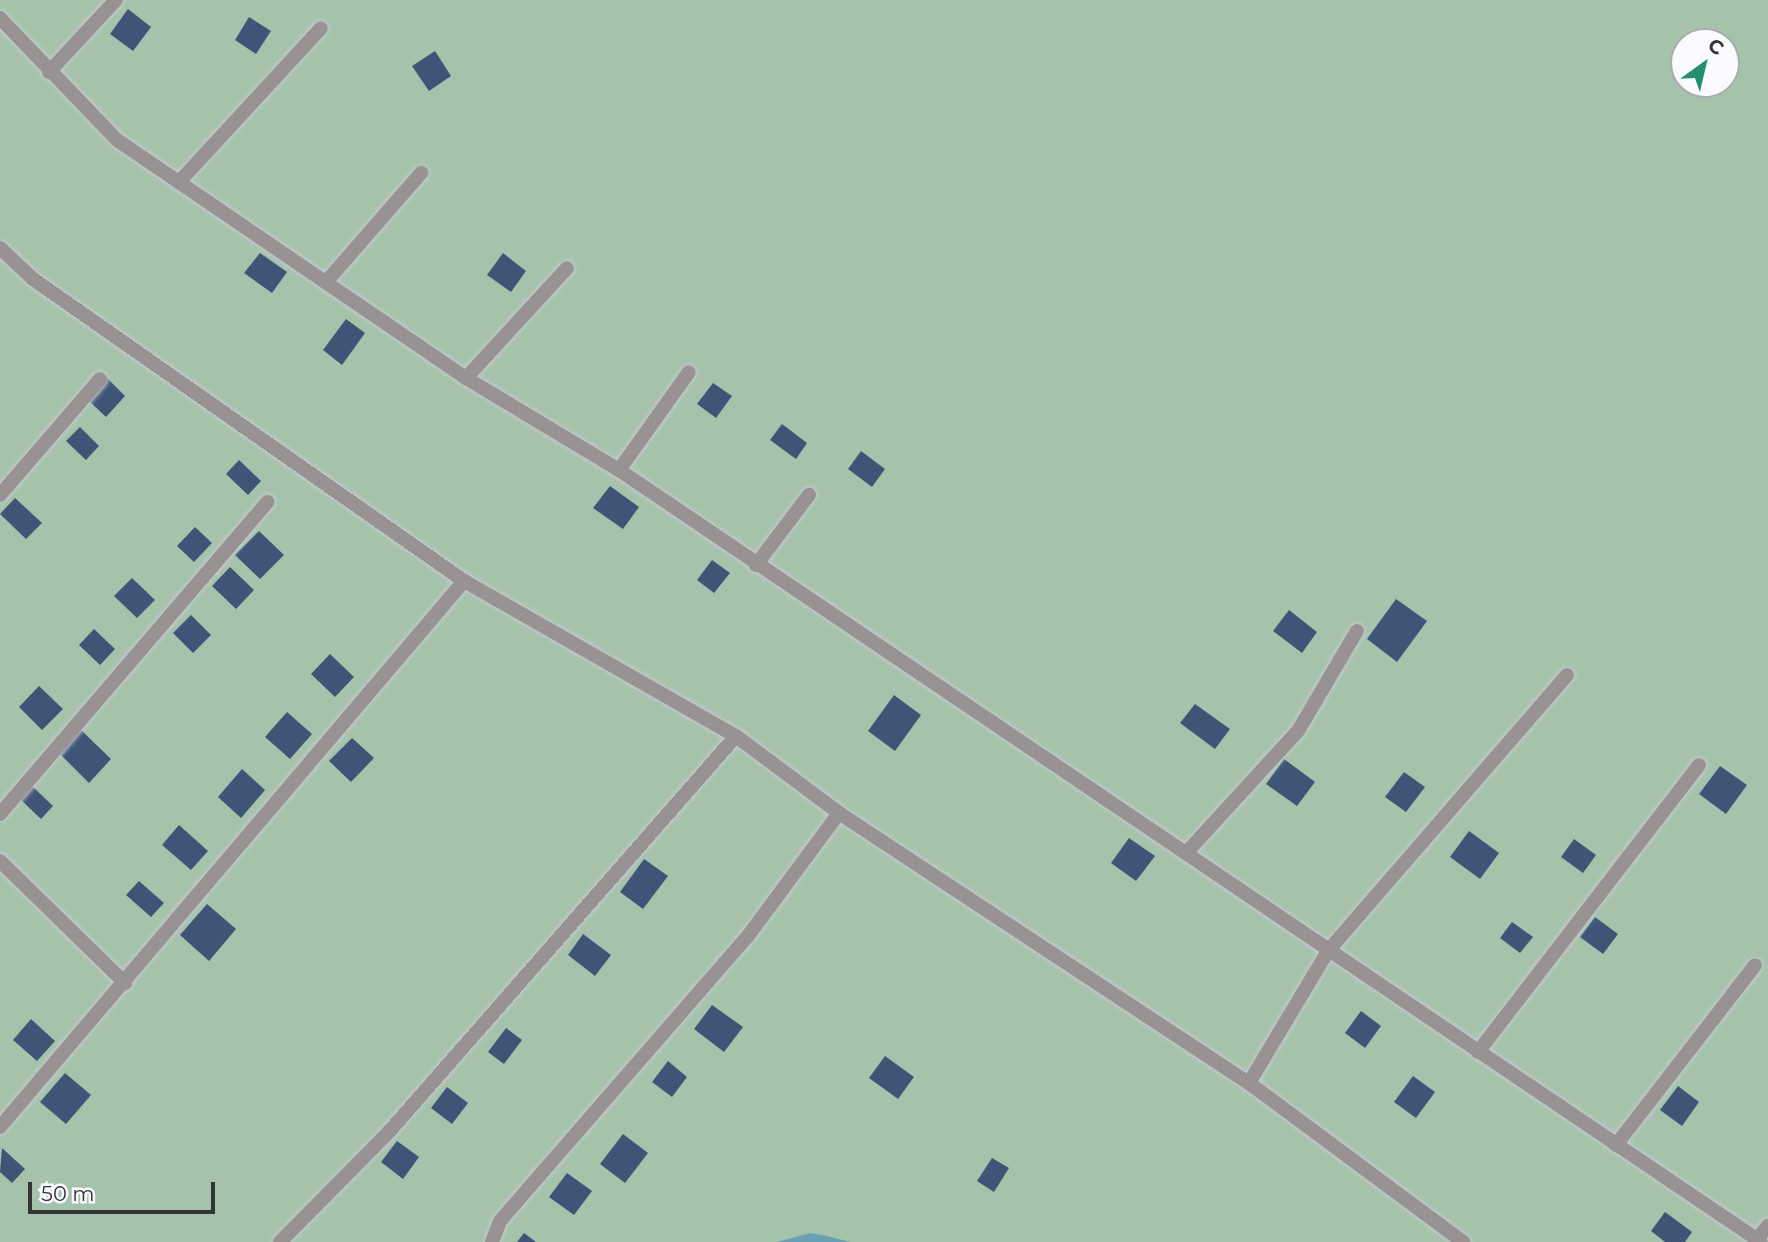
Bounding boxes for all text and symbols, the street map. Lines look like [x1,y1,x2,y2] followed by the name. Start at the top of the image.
[1670,28,1740,98] north arrow
[1704,33,1728,60] text: С
[32,1168,219,1212] scale bar
[41,1181,95,1206] text: 50 m

